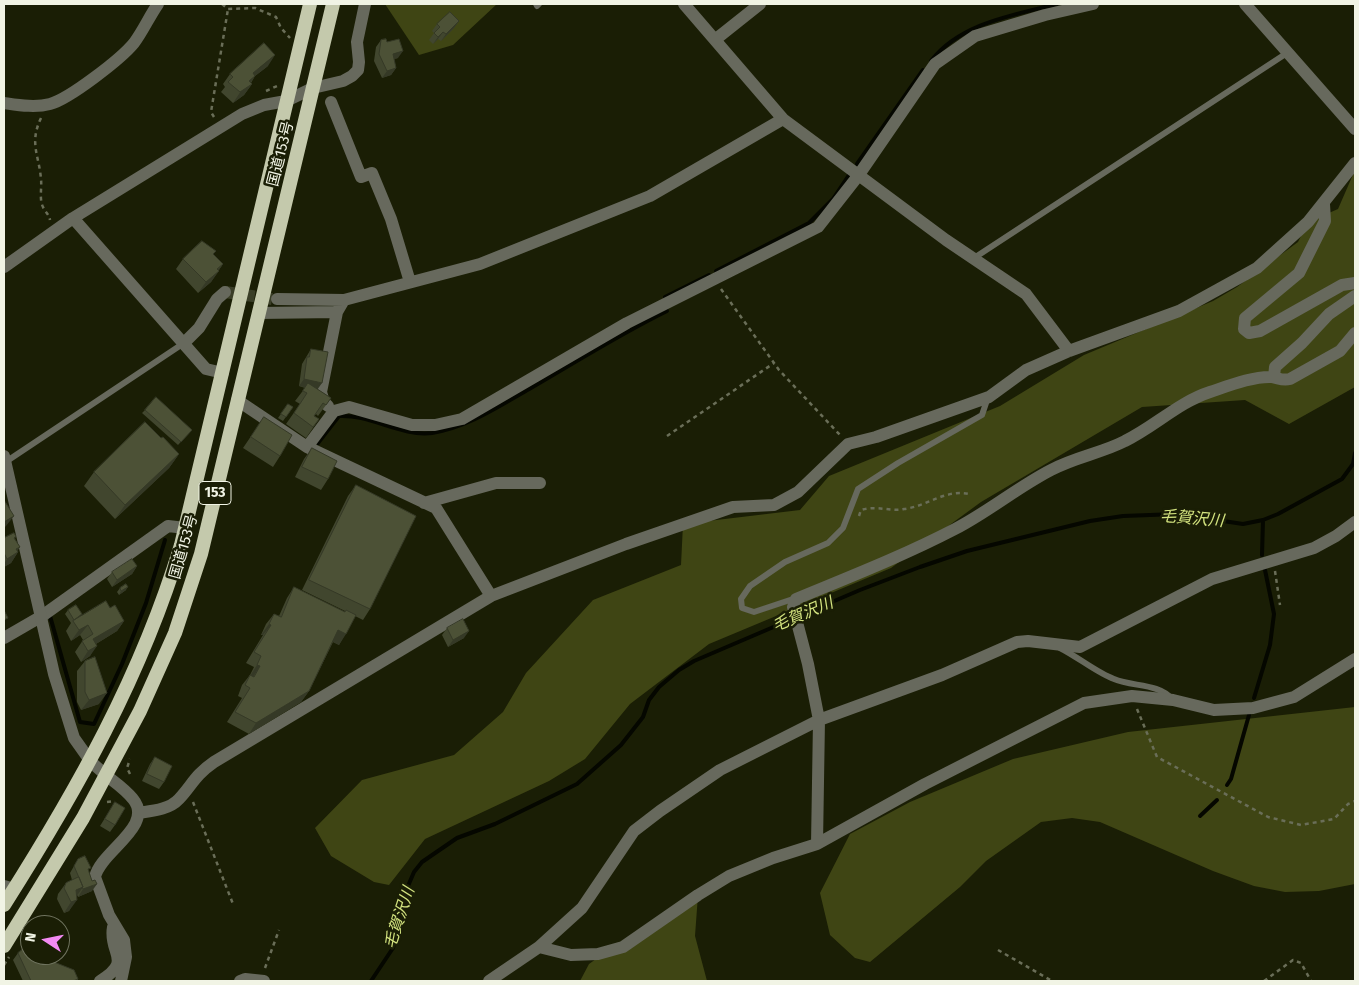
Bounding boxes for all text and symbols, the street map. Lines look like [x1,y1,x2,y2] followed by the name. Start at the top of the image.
[264,120,298,188] street label: 国道153号
[199,482,231,504] road number: 153
[1159,507,1225,531] water label: 毛賀沢川
[166,513,202,581] street label: 国道153号
[770,594,836,636] water label: 毛賀沢川
[381,885,419,951] water label: 毛賀沢川
[20,915,70,965] north arrow
[22,931,40,943] text: N

